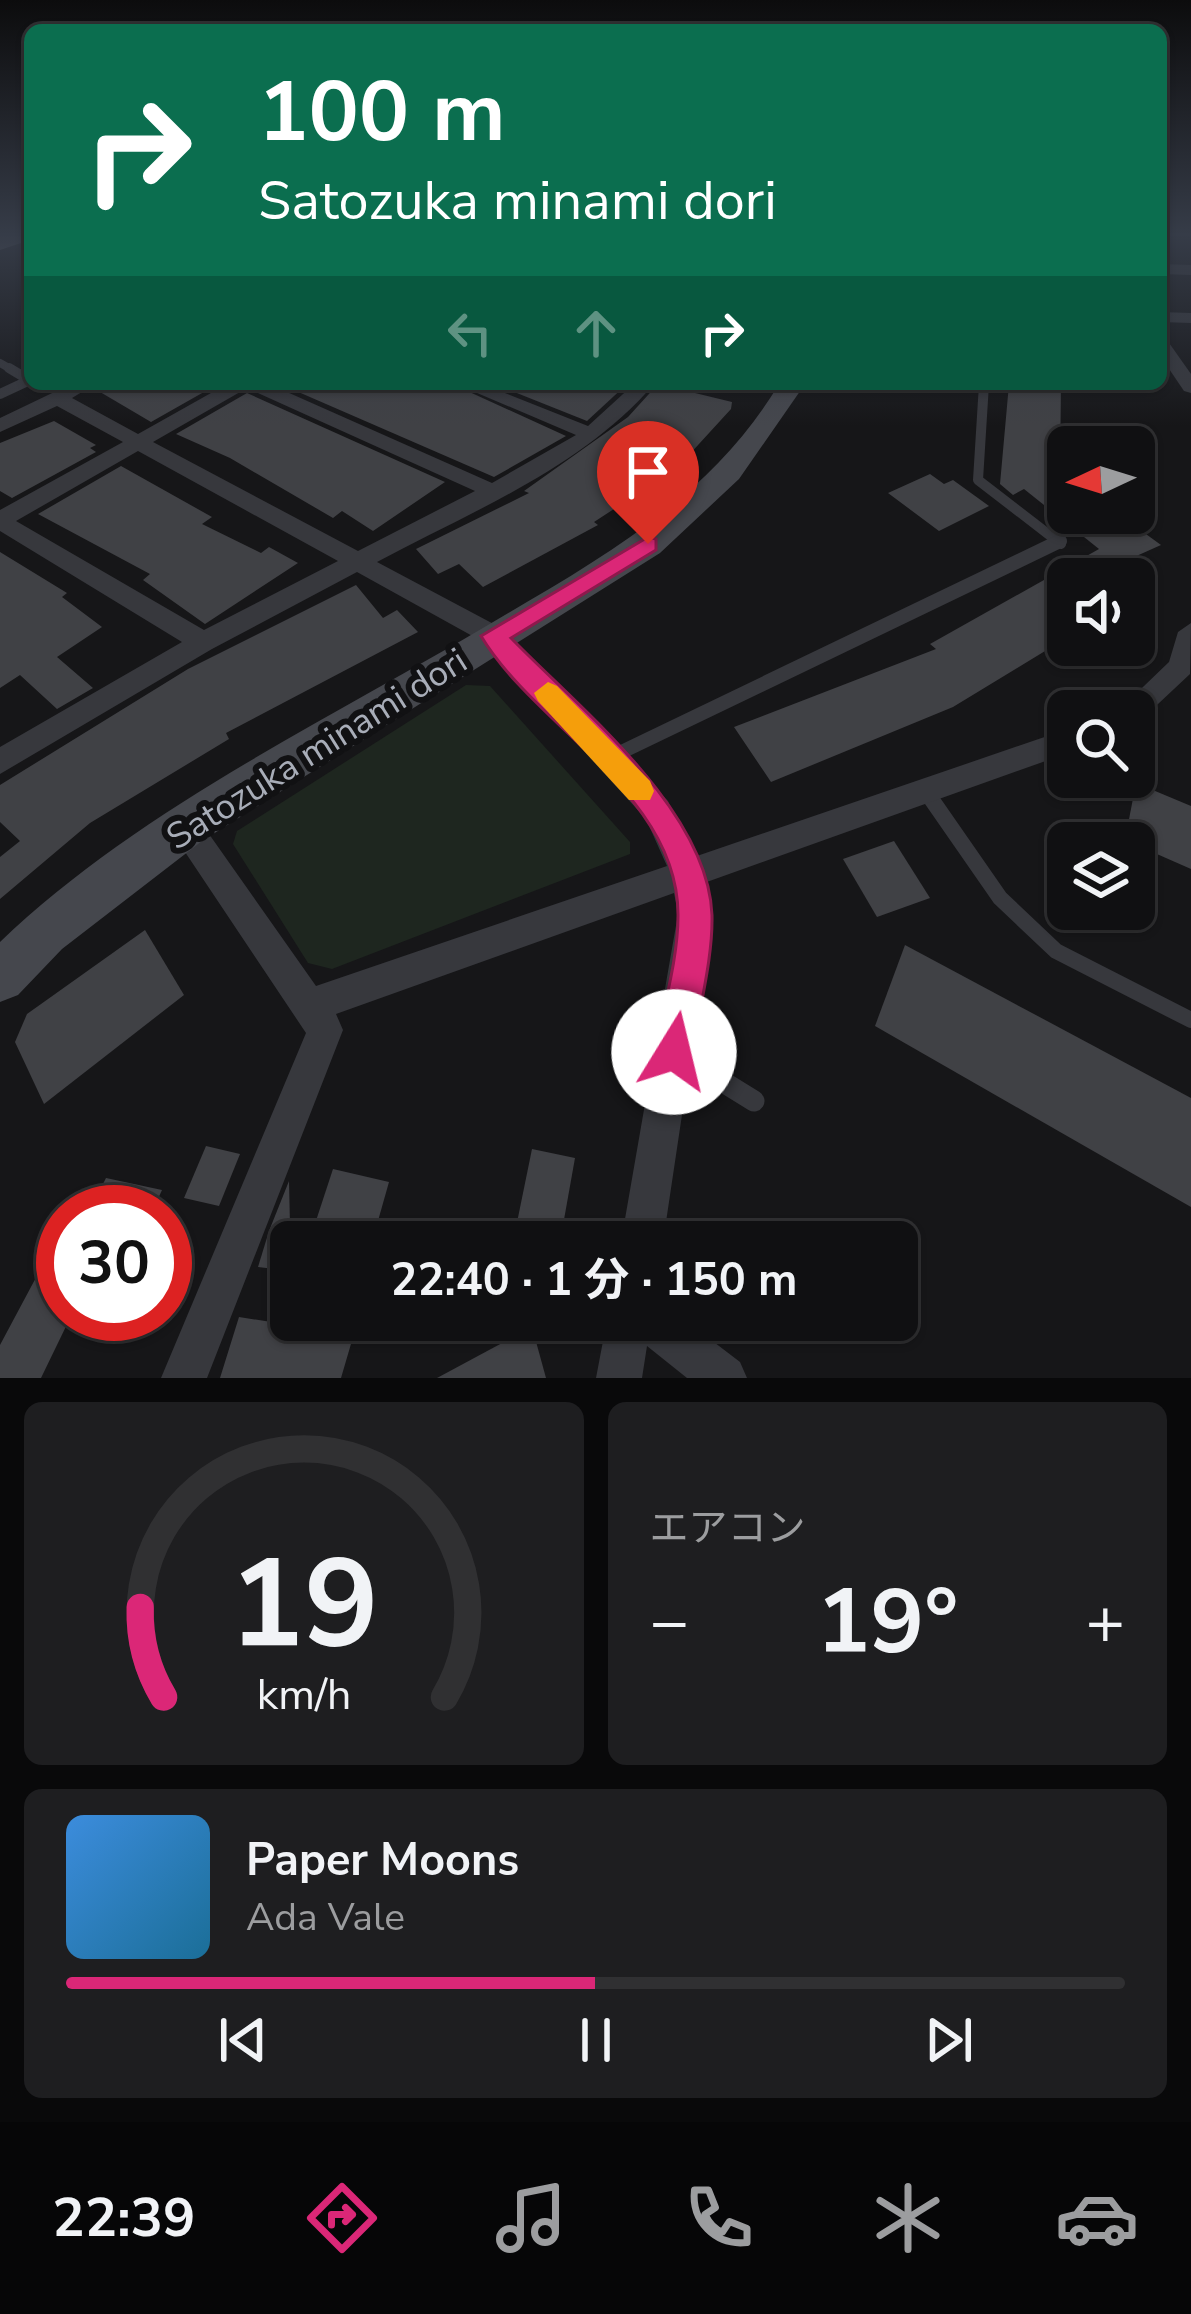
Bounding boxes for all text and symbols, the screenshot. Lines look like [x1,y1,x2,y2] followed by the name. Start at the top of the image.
[258,55,506,170] text: 100 m
[60,72,216,228] icon: right
[258,164,777,238] text: Satozuka minami dori
[437,300,503,366] icon: left
[563,300,629,366] icon: ahead
[689,300,755,366] icon: right
[597,421,699,544] pin
[1047,426,1155,534] north arrow
[1047,426,1155,930] map controls
[615,439,681,505] icon: arrive
[1047,558,1155,666] button: sound
[157,637,476,862] street label: Satozuka minami dori
[1047,690,1155,798] button: search
[1047,822,1155,930] button: layers
[611,989,737,1115] position arrow
[36,1185,192,1341] speed limit sign: 30
[391,1250,797,1311] text: 22:40 · 1 分 · 150 m
[650,1502,806,1555] text: エアコン
[229,1520,379,1690] text: 19
[816,1561,958,1684] text: 19°
[650,1577,689,1667] text: −
[1085,1577,1125,1667] text: +
[256,1665,351,1723] text: km/h
[246,1830,519,1891] text: Paper Moons
[246,1891,405,1944] text: Ada Vale
[210,2007,276,2073] icon: previous
[563,2007,629,2073] icon: pause
[916,2007,982,2073] icon: next
[300,2176,384,2260] icon: directions
[489,2176,573,2260] icon: music
[677,2176,761,2260] icon: phone
[866,2176,950,2260] icon: climate
[1055,2176,1139,2260] icon: car
[52,2181,195,2255] text: 22:39

